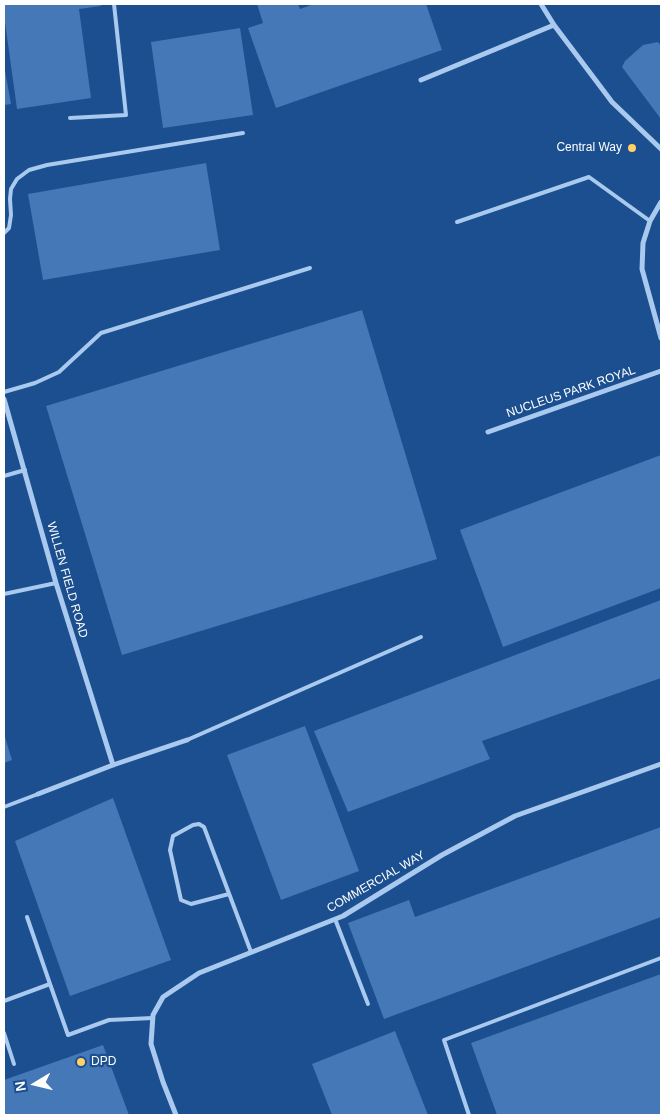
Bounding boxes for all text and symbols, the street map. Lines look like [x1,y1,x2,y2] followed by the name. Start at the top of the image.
[556,141,622,155] place label: Central Way
[626,142,638,154] marker: Central Way
[505,363,637,421] street label: NUCLEUS PARK ROYAL
[44,520,90,640] street label: WILLEN FIELD ROAD
[324,848,428,916] street label: COMMERCIAL WAY
[91,1055,116,1069] place label: DPD
[75,1056,87,1068] marker: DPD
[10,1059,60,1109] north arrow
[11,1080,29,1093] text: N

